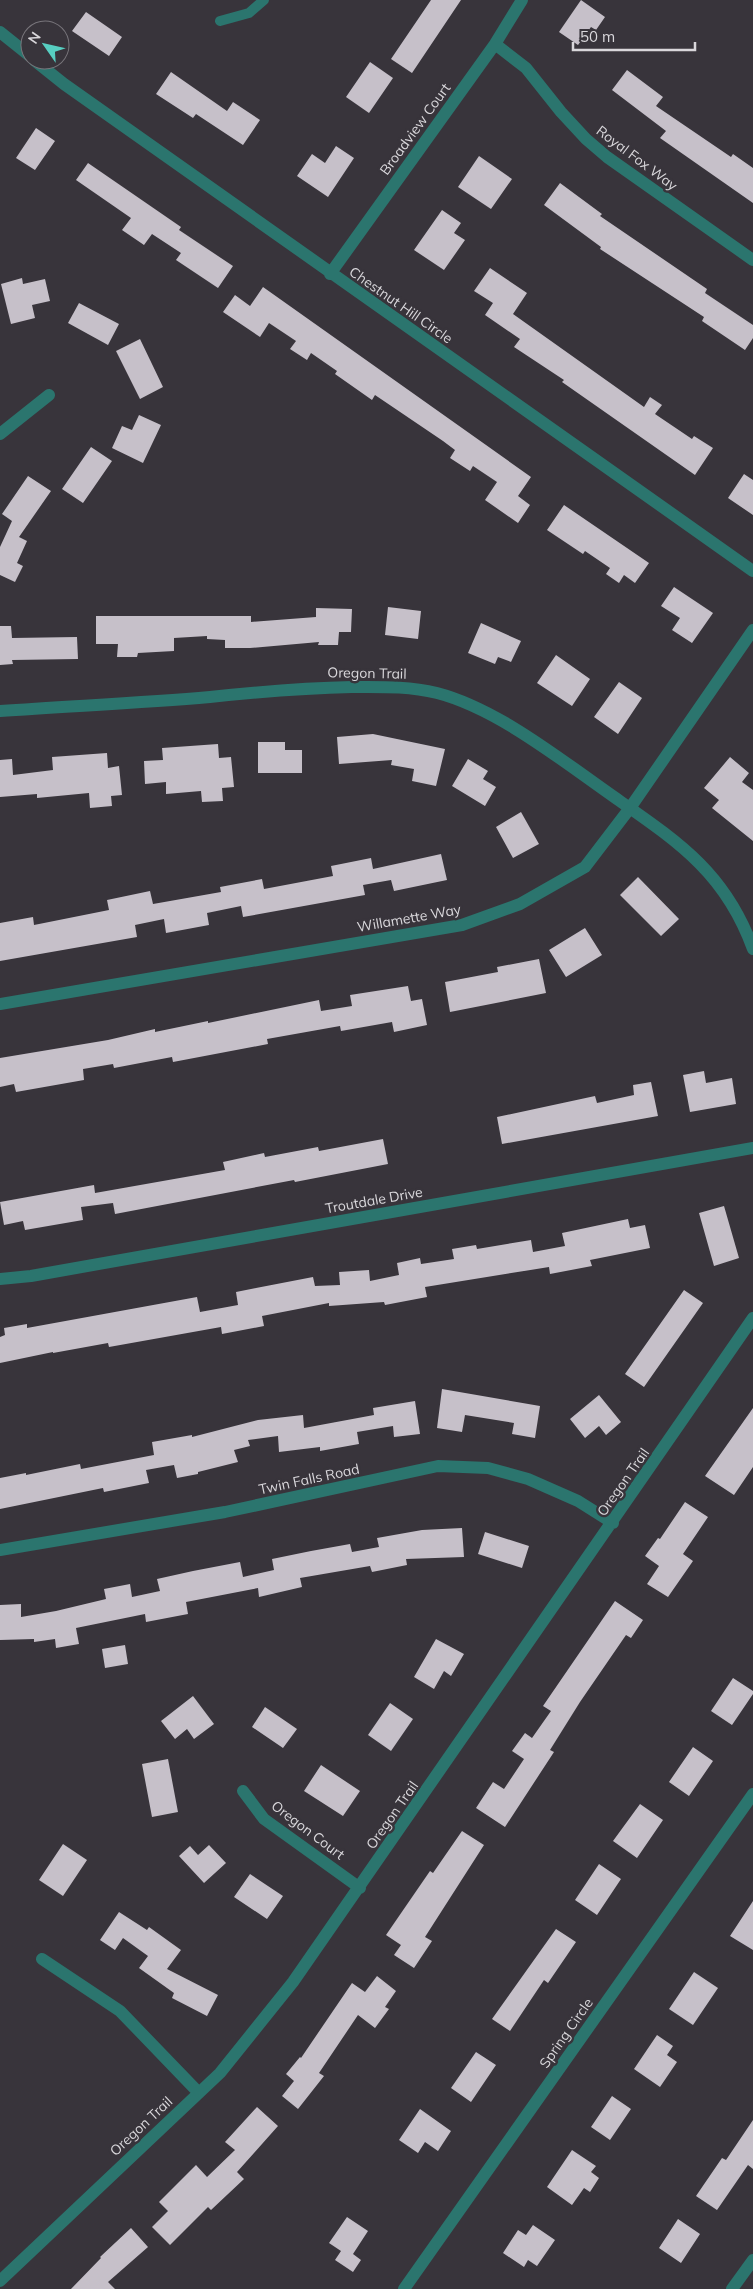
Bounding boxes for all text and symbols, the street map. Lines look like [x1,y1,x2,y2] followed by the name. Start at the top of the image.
[20,20,70,70] north arrow
[573,20,696,52] scale bar
[580,27,615,46] text: 50 m
[24,28,45,47] text: N
[376,80,454,178] street label: Broadview Court
[593,122,682,195] street label: Royal Fox Way
[346,263,456,347] street label: Chestnut Hill Circle
[327,663,407,683] street label: Oregon Trail
[356,900,463,936] street label: Willamette Way
[324,1183,424,1217] street label: Troutdale Drive
[593,1444,653,1520] street label: Oregon Trail
[257,1460,361,1498] street label: Twin Falls Road
[362,1777,422,1853] street label: Oregon Trail
[268,1797,348,1863] street label: Oregon Court
[535,1994,597,2072] street label: Spring Circle
[106,2092,176,2160] street label: Oregon Trail

